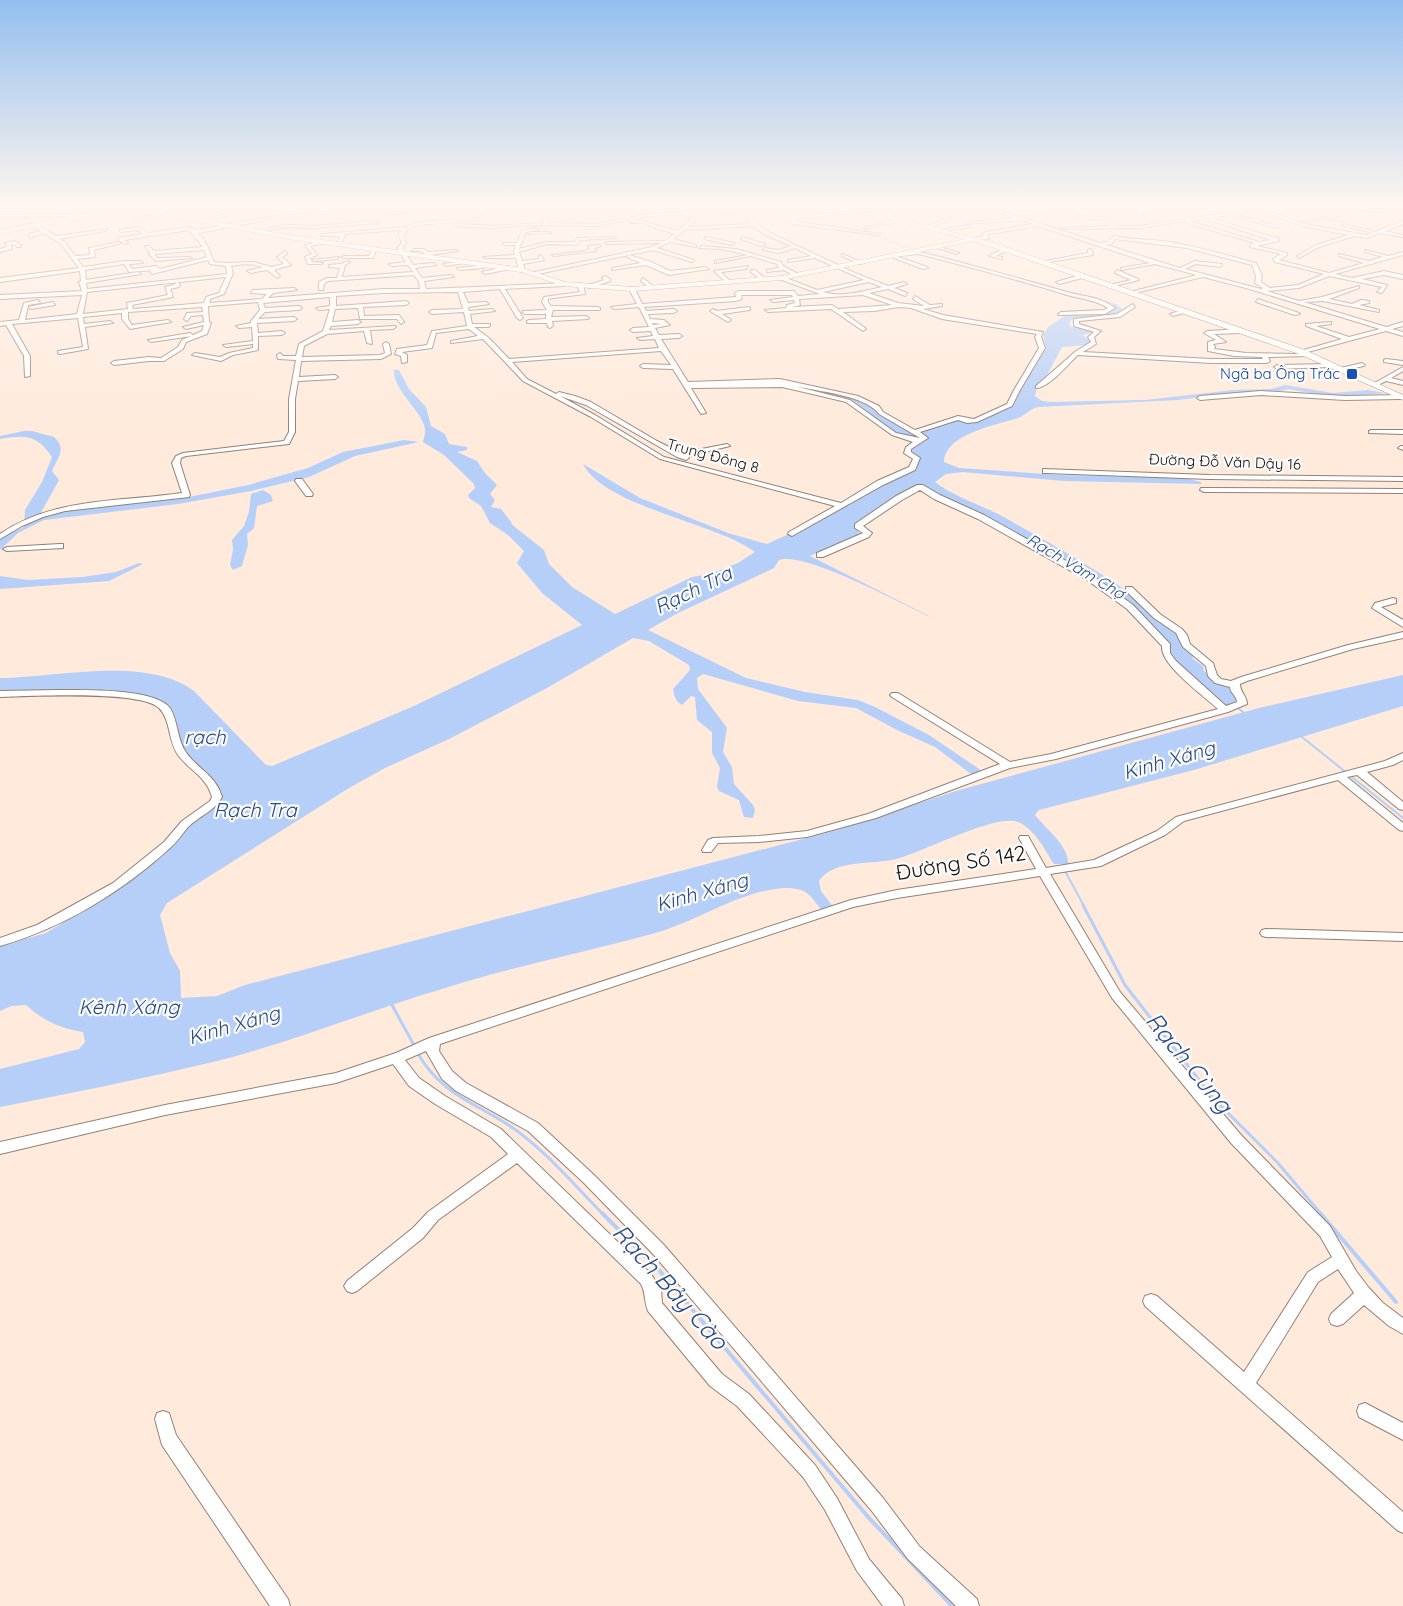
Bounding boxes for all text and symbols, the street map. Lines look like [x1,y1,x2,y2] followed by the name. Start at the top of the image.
[1220,364,1340,383] place label: Ngã ba Ông Trác
[1345,367,1359,381] marker: Ngã ba Ông Trác
[665,434,761,477] street label: Trung Đông 8
[1149,449,1301,474] street label: Đường Đỗ Văn Dậy 16
[1023,529,1131,604] water label: Rạch Vàm Chợ
[650,559,737,619] water label: Rạch Tra
[184,724,226,749] water label: rạch
[1120,734,1219,785] water label: Kinh Xáng
[213,797,298,822] water label: Rạch Tra
[894,839,1028,885] street label: Đường Số 142
[653,866,752,917] water label: Kinh Xáng
[78,994,181,1019] water label: Kênh Xáng
[185,999,284,1050] water label: Kinh Xáng
[1140,1006,1241,1121] water label: Rạch Cùng
[607,1217,736,1356] water label: Rạch Bảy Cào

